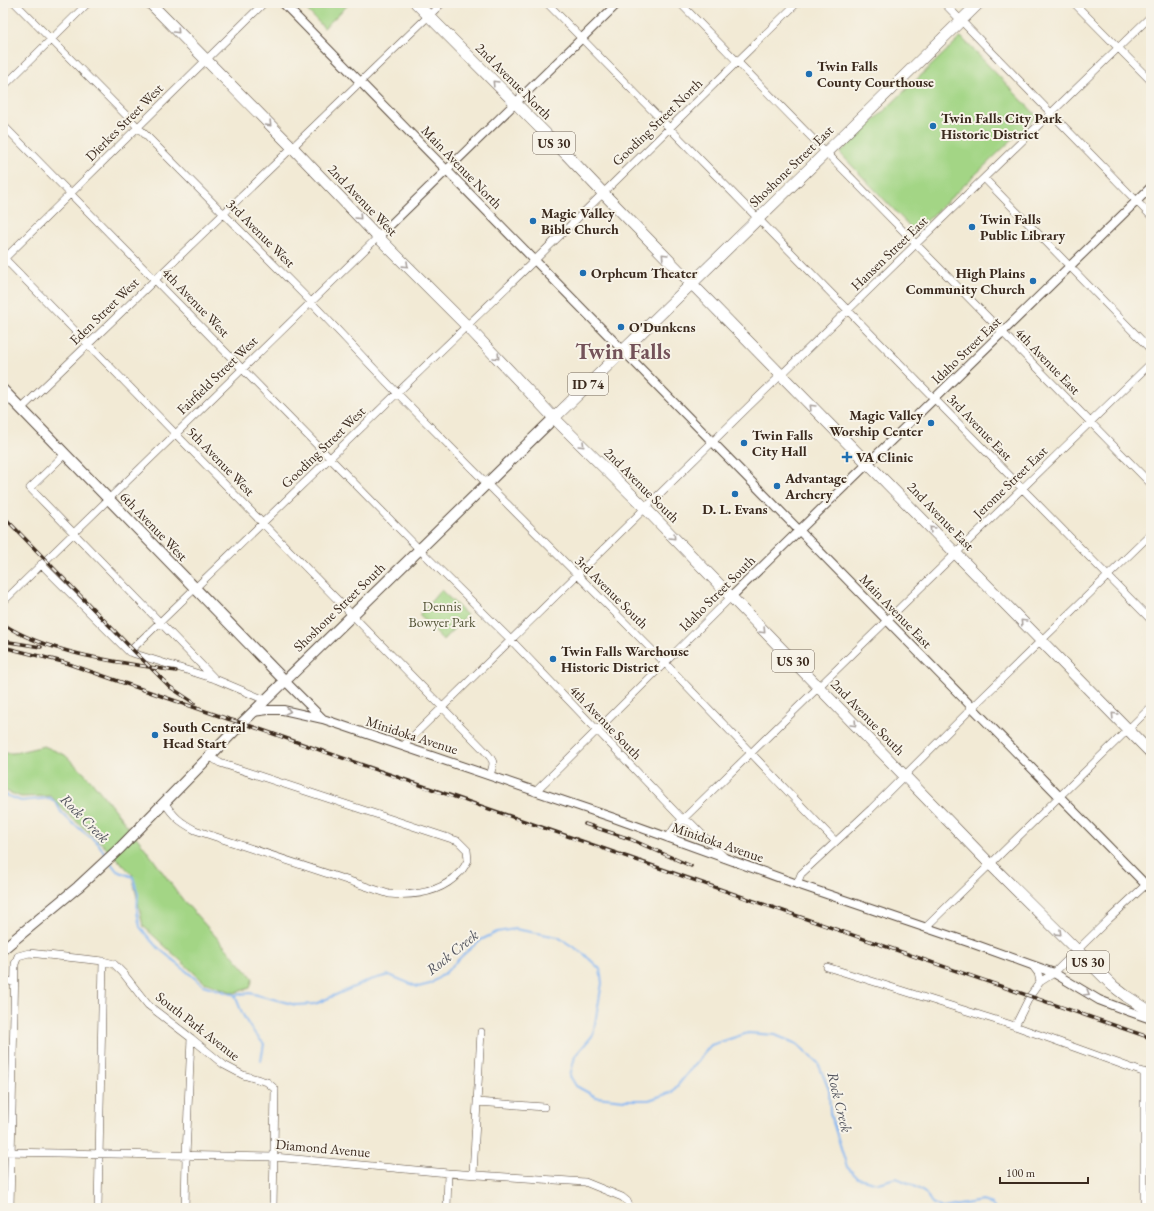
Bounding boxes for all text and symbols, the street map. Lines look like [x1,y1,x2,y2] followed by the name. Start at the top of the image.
[172,26,180,34] one-way arrow
[472,39,556,123] street label: 2nd Avenue North
[817,57,934,91] place label: Twin Falls County Courthouse
[804,69,814,79] marker: Twin Falls County Courthouse
[608,74,706,170] street label: Gooding Street North
[81,79,167,165] street label: Dierkes Street West
[492,80,500,88] one-way arrow
[941,109,1062,143] place label: Twin Falls City Park Historic District
[264,119,271,127] one-way arrow
[745,121,837,211] street label: Shoshone Street East
[928,121,938,131] marker: Twin Falls City Park Historic District
[418,122,506,212] street label: Main Avenue North
[533,132,575,154] road number: US 30
[324,160,402,240] street label: 2nd Avenue West
[223,195,300,272] street label: 3rd Avenue West
[541,204,619,238] place label: Magic Valley Bible Church
[980,210,1065,244] place label: Twin Falls Public Library
[847,211,932,294] street label: Hansen Street East
[354,213,361,220] one-way arrow
[528,216,538,226] marker: Magic Valley Bible Church
[967,222,977,232] marker: Twin Falls Public Library
[661,253,669,261] one-way arrow
[401,260,409,267] one-way arrow
[158,263,234,341] street label: 4th Avenue West
[591,264,698,282] place label: Orpheum Theater
[906,264,1025,298] place label: High Plains Community Church
[578,268,588,278] marker: Orpheum Theater
[66,273,143,349] street label: Eden Street West
[1028,276,1038,286] marker: High Plains Community Church
[927,312,1005,388] street label: Idaho Street East
[629,318,695,336] place label: O'Dunkens
[616,322,626,332] marker: O'Dunkens
[1012,324,1085,399] street label: 4th Avenue East
[173,331,262,418] street label: Fairfield Street West
[575,337,671,366] district label: Twin Falls
[492,352,500,360] one-way arrow
[568,373,608,395] road number: ID 74
[944,390,1017,465] street label: 3rd Avenue East
[277,402,369,492] street label: Gooding Street West
[809,404,817,412] one-way arrow
[829,406,923,440] place label: Magic Valley Worship Center
[926,418,936,428] marker: Magic Valley Worship Center
[183,422,259,500] street label: 5th Avenue West
[752,426,813,460] place label: Twin Falls City Hall
[739,438,749,448] marker: Twin Falls City Hall
[577,440,585,448] one-way arrow
[968,442,1051,523] street label: Jerome Street East
[600,443,684,527] street label: 2nd Avenue South
[856,448,913,466] place label: VA Clinic
[841,451,853,463] marker: VA Clinic
[784,469,847,503] place label: Advantage Archery
[904,478,979,555] street label: 2nd Avenue East
[772,481,782,491] marker: Advantage Archery
[116,487,192,565] street label: 6th Avenue West
[730,489,740,499] marker: D. L. Evans
[702,500,768,518] place label: D. L. Evans
[930,526,937,534] one-way arrow
[668,533,675,540] one-way arrow
[571,551,653,633] street label: 3rd Avenue South
[675,551,759,635] street label: Idaho Street South
[289,559,389,655] street label: Shoshone Street South
[856,570,936,652] street label: Main Avenue East
[408,597,476,631] park label: Dennis Bowyer Park
[1020,619,1028,627] one-way arrow
[758,626,766,634] one-way arrow
[561,642,689,676] place label: Twin Falls Warehouse Historic District
[772,650,814,672] road number: US 30
[548,654,558,664] marker: Twin Falls Warehouse Historic District
[827,675,909,759] street label: 2nd Avenue South
[566,681,646,763] street label: 4th Avenue South
[285,707,291,715] one-way arrow
[364,712,461,759] street label: Minidoka Avenue
[1111,712,1119,720] one-way arrow
[163,718,246,752] place label: South Central Head Start
[849,719,857,727] one-way arrow
[150,730,160,740] marker: South Central Head Start
[56,789,114,847] water label: Rock Creek
[670,818,767,866] street label: Minidoka Avenue
[422,925,482,979] water label: Rock Creek
[1054,928,1062,935] one-way arrow
[1067,951,1109,973] road number: US 30
[152,987,244,1065] street label: South Park Avenue
[1083,988,1090,995] one-way arrow
[823,1070,857,1135] water label: Rock Creek
[275,1135,372,1161] street label: Diamond Avenue
[1000,1159,1088,1185] scale bar
[1006,1165,1036,1181] text: 100 m

